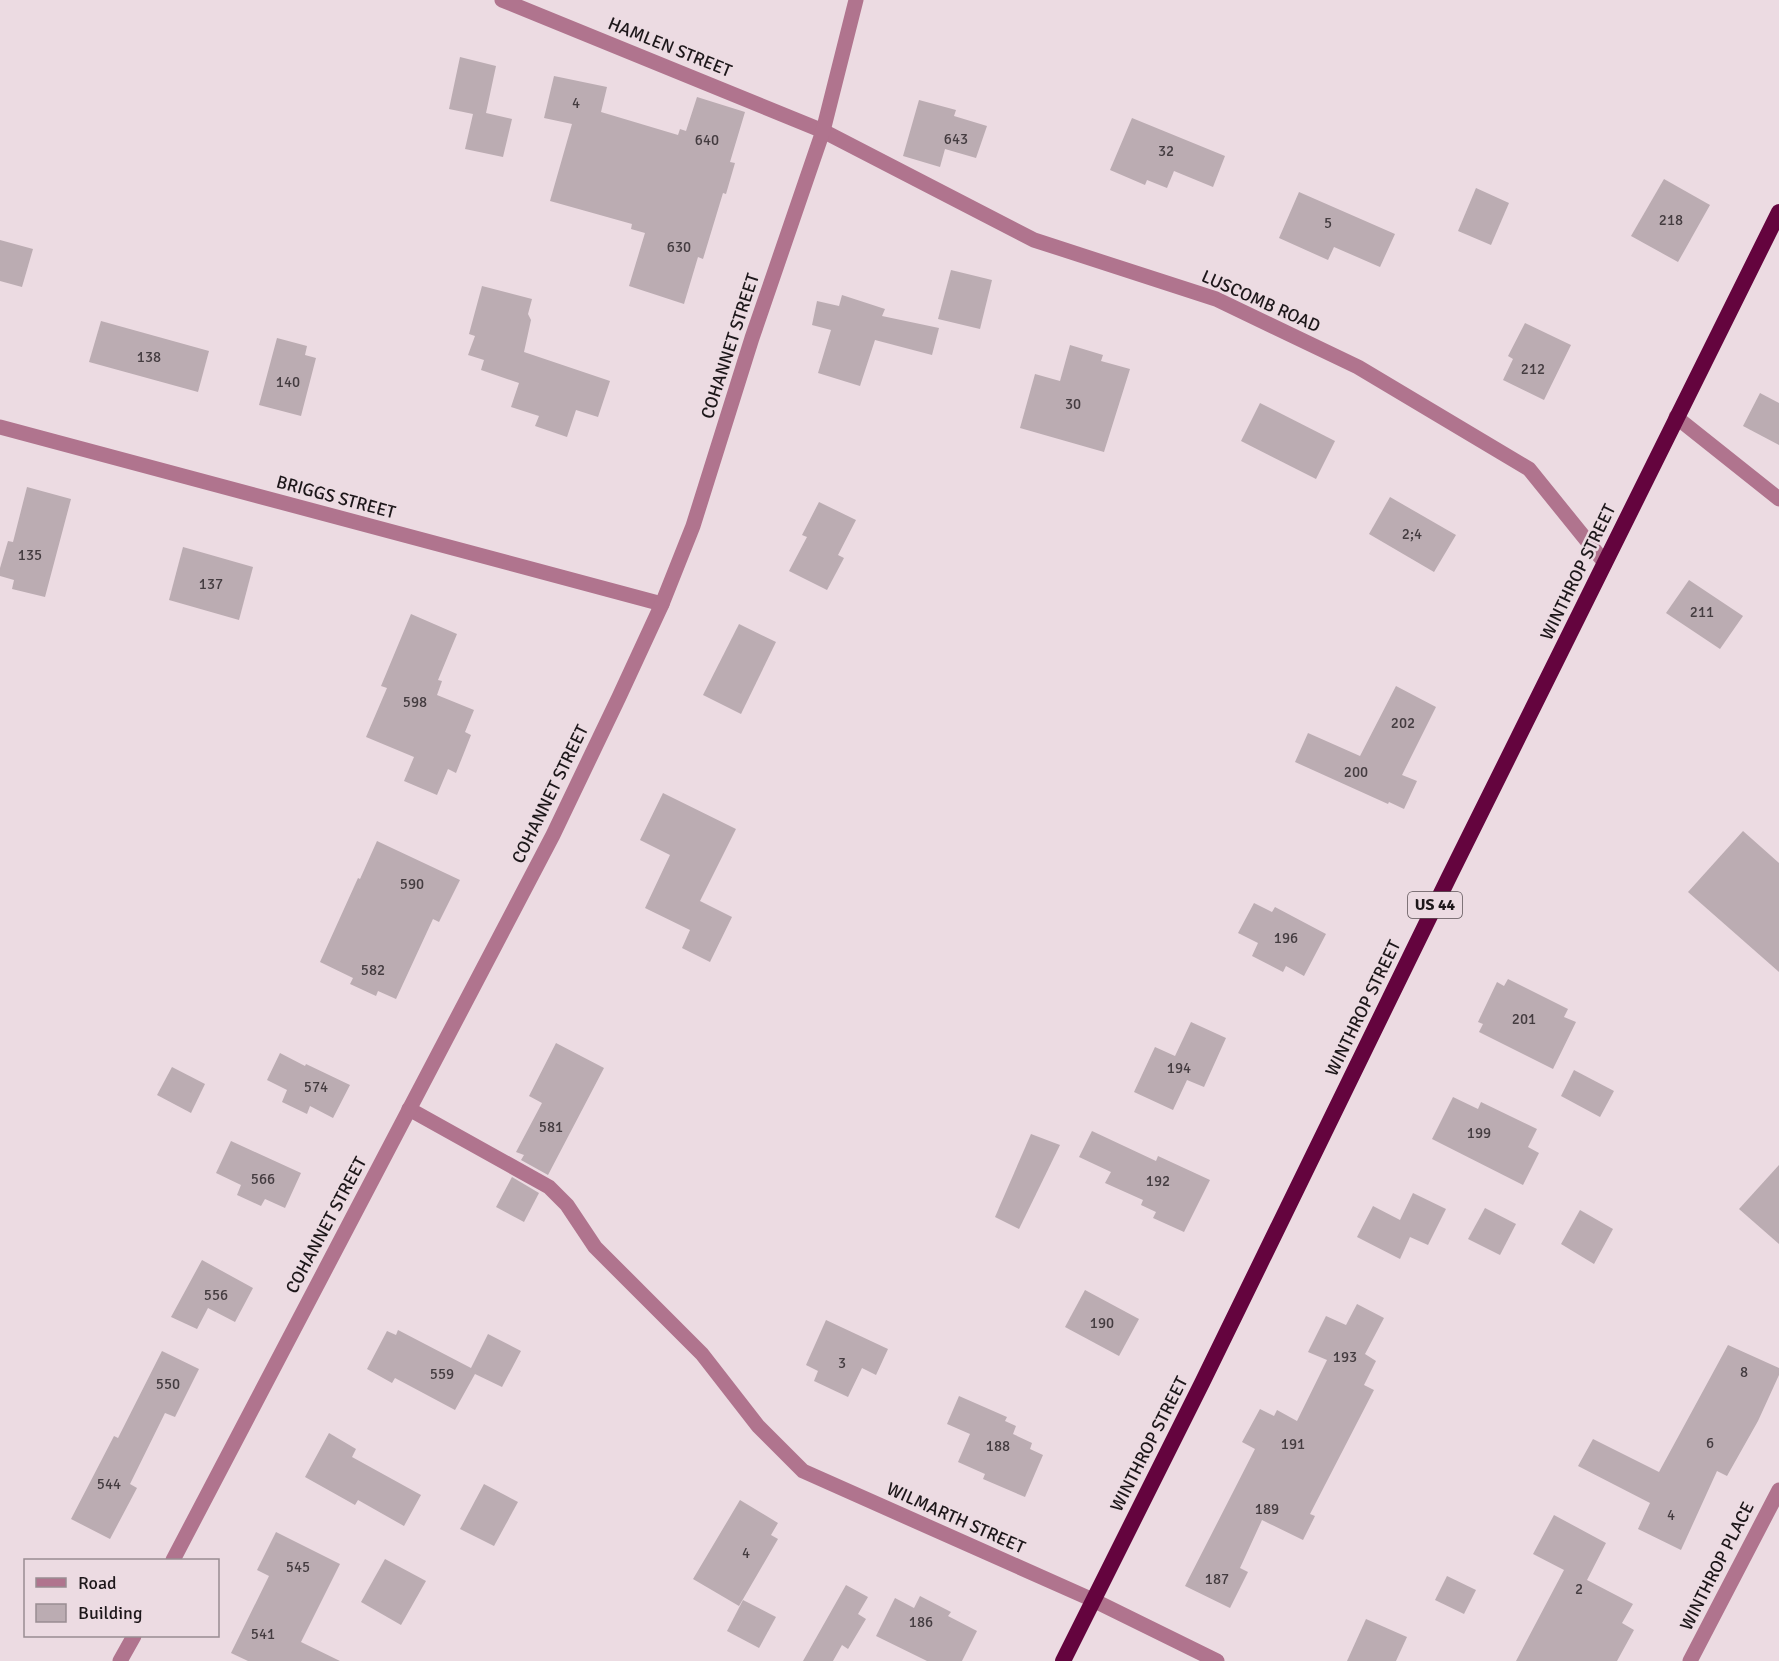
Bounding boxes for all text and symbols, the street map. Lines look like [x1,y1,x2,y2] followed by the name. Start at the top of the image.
[605,12,735,82] street label: HAMLEN STREET
[572,94,580,112] house number: 4
[944,130,968,148] house number: 643
[695,131,719,149] house number: 640
[1158,142,1174,160] house number: 32
[1659,211,1683,229] house number: 218
[1324,214,1332,232] house number: 5
[667,238,691,256] house number: 630
[1198,265,1324,337] street label: LUSCOMB ROAD
[696,270,764,422] street label: COHANNET STREET
[137,348,161,366] house number: 138
[1521,360,1545,378] house number: 212
[276,373,300,391] house number: 140
[1065,395,1081,413] house number: 30
[274,471,398,524] street label: BRIGGS STREET
[1535,500,1621,644] street label: WINTHROP STREET
[1402,525,1422,543] house number: 2;4
[18,546,42,564] house number: 135
[199,575,223,593] house number: 137
[1690,603,1714,621] house number: 211
[403,693,427,711] house number: 598
[1391,714,1415,732] house number: 202
[507,721,593,867] street label: COHANNET STREET
[1344,763,1368,781] house number: 200
[400,875,424,893] house number: 590
[1408,892,1462,918] road number: US 44
[1274,929,1298,947] house number: 196
[1320,936,1406,1080] street label: WINTHROP STREET
[361,961,385,979] house number: 582
[1512,1010,1536,1028] house number: 201
[1167,1059,1191,1077] house number: 194
[304,1078,328,1096] house number: 574
[539,1118,563,1136] house number: 581
[1467,1124,1491,1142] house number: 199
[281,1153,371,1297] street label: COHANNET STREET
[251,1170,275,1188] house number: 566
[1146,1172,1170,1190] house number: 192
[204,1286,228,1304] house number: 556
[1090,1314,1114,1332] house number: 190
[1333,1348,1357,1366] house number: 193
[838,1354,846,1372] house number: 3
[1740,1363,1748,1381] house number: 8
[430,1365,454,1383] house number: 559
[1105,1373,1193,1515] street label: WINTHROP STREET
[156,1375,180,1393] house number: 550
[1706,1434,1714,1452] house number: 6
[1281,1435,1305,1453] house number: 191
[986,1437,1010,1455] house number: 188
[97,1475,121,1493] house number: 544
[883,1478,1029,1558] street label: WILMARTH STREET
[1675,1498,1759,1634] street label: WINTHROP PLACE
[1255,1500,1279,1518] house number: 189
[1667,1506,1675,1524] house number: 4
[742,1544,750,1562] house number: 4
[286,1558,310,1576] house number: 545
[24,1559,219,1637] legend
[1205,1570,1229,1588] house number: 187
[78,1572,117,1594] text: Road
[1575,1580,1583,1598] house number: 2
[78,1602,142,1624] text: Building
[909,1613,933,1631] house number: 186
[251,1625,275,1643] house number: 541

